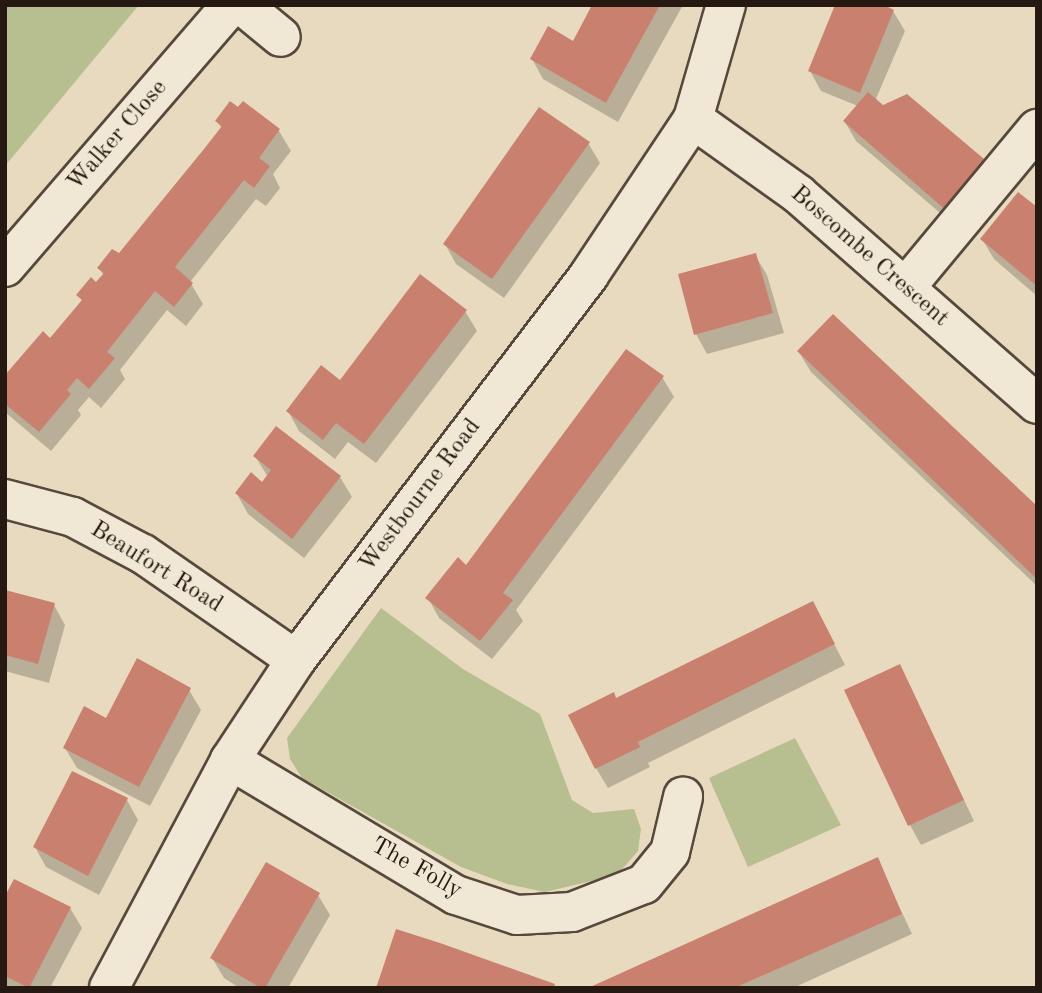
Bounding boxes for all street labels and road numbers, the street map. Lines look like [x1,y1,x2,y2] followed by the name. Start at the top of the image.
[62,74,174,198] street label: Walker Close
[784,180,954,334] street label: Boscombe Crescent
[354,414,488,578] street label: Westbourne Road
[85,516,227,620] street label: Beaufort Road
[365,832,467,906] street label: The Folly

